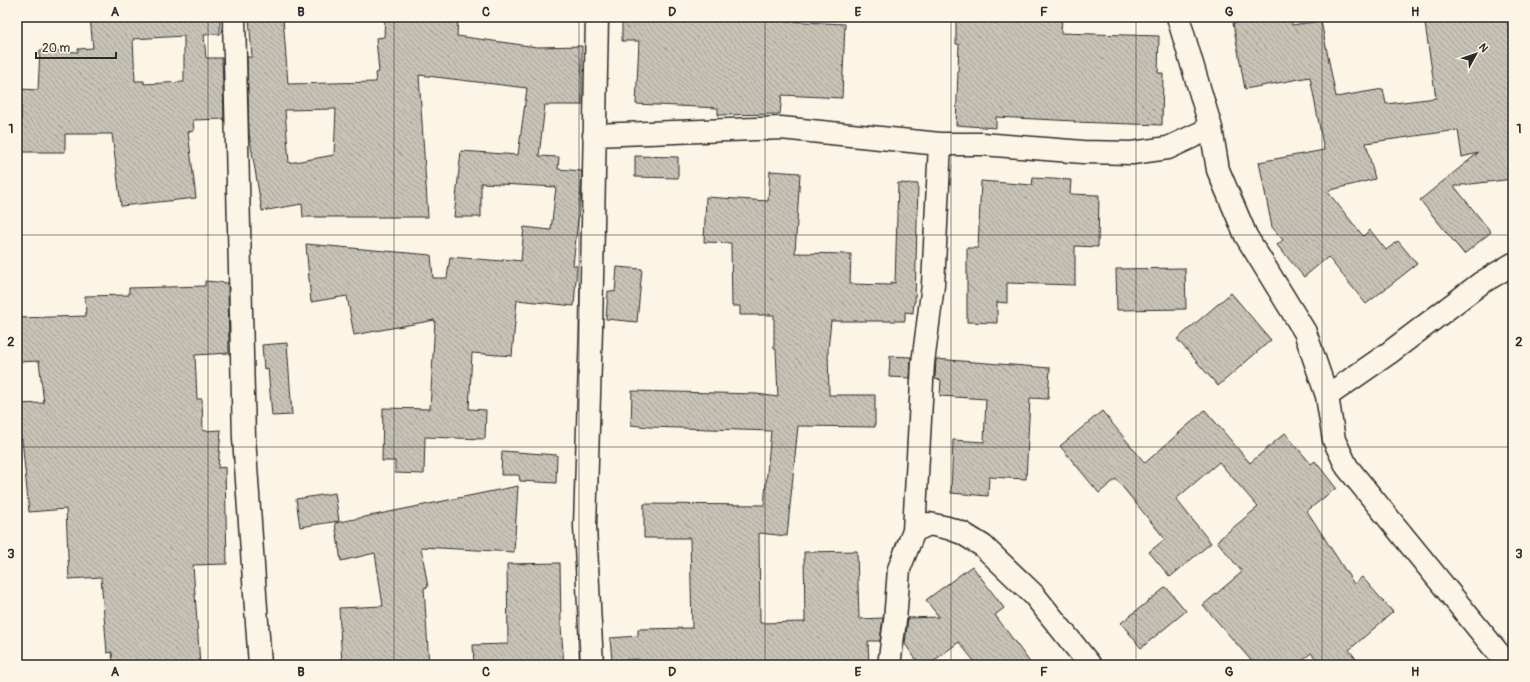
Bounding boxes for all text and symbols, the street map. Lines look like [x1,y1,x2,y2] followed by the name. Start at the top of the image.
[111,4,120,20] text: A
[297,4,305,20] text: B
[482,4,490,20] text: C
[668,4,676,20] text: D
[855,4,862,20] text: E
[1040,4,1048,20] text: F
[1225,4,1234,20] text: G
[1411,4,1419,20] text: H
[36,34,116,60] scale bar
[1456,34,1496,74] north arrow
[42,41,71,56] text: 20 m
[1476,41,1491,55] text: N
[8,121,14,137] text: 1
[1516,121,1522,137] text: 1
[7,334,15,350] text: 2
[1515,334,1523,350] text: 2
[7,546,15,562] text: 3
[1515,546,1523,562] text: 3
[111,664,120,680] text: A
[297,664,305,680] text: B
[482,664,490,680] text: C
[668,664,676,680] text: D
[855,664,862,680] text: E
[1040,664,1048,680] text: F
[1225,664,1234,680] text: G
[1411,664,1419,680] text: H

